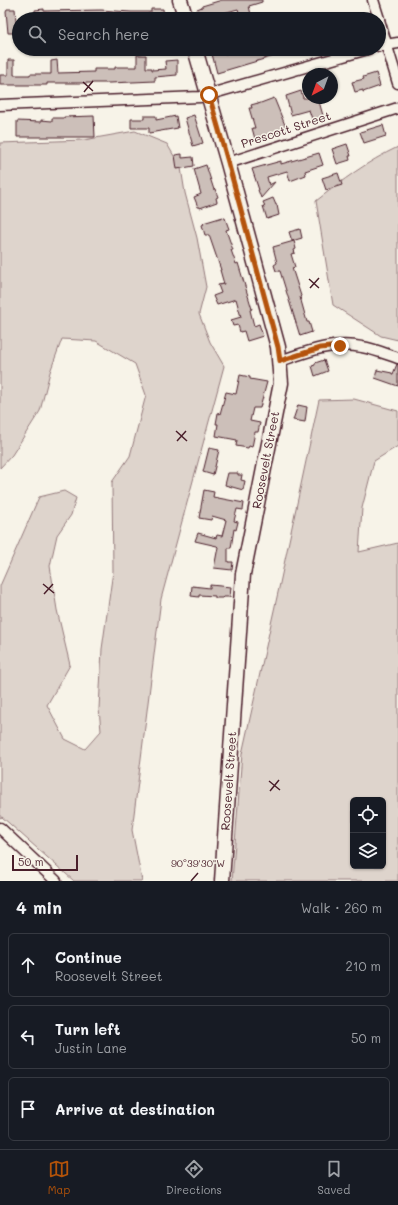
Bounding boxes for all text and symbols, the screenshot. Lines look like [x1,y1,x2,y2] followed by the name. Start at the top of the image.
[12,12,386,56] search box
[26,23,48,45] icon: search
[58,24,149,44] text: Search here
[302,68,338,104] north arrow
[200,86,218,104] route start
[239,107,333,151] street label: Prescott Street
[331,337,349,355] route end
[248,410,282,510] street label: Roosevelt Street
[217,731,239,831] street label: Roosevelt Street
[350,797,386,869] map controls
[350,797,386,833] button: locate
[350,833,386,869] button: layers
[12,853,78,872] scale bar
[18,854,44,869] text: 50 m
[171,856,225,870] text: 90°39'30"W
[16,896,62,918] text: 4 min
[301,899,382,916] text: Walk · 260 m
[55,947,122,967] text: Continue
[17,954,39,976] icon: ahead
[345,957,381,974] text: 210 m
[55,967,163,984] text: Roosevelt Street
[55,1019,120,1039] text: Turn left
[17,1026,39,1048] icon: left
[351,1029,381,1046] text: 50 m
[55,1039,127,1056] text: Justin Lane
[17,1098,39,1120] icon: arrive
[55,1099,215,1119] text: Arrive at destination
[48,1158,70,1197] tab: Map
[166,1158,222,1197] tab: Directions
[317,1158,350,1197] tab: Saved

